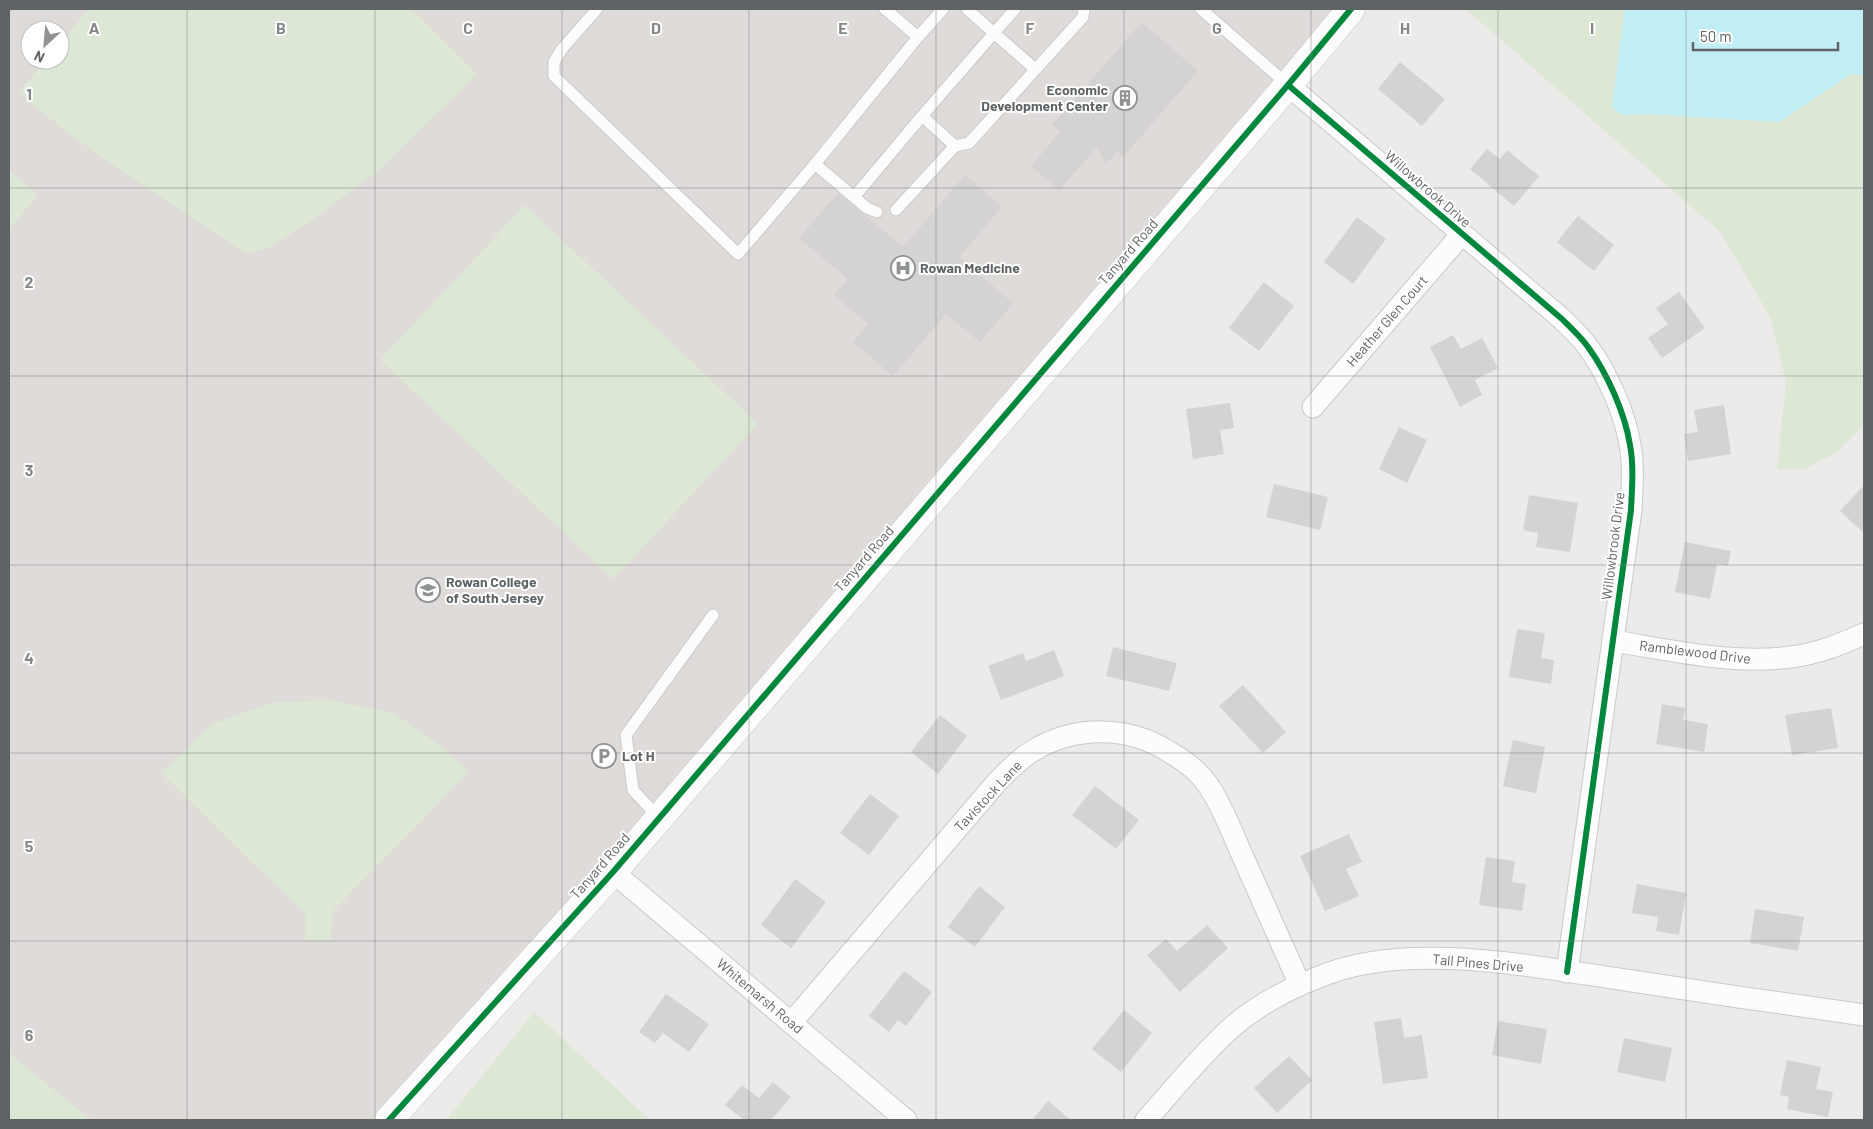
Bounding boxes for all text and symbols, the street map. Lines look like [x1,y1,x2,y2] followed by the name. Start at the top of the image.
[89,18,100,37] text: A
[276,18,286,37] text: B
[463,18,473,37] text: C
[651,18,661,37] text: D
[838,18,848,37] text: E
[1026,18,1035,37] text: F
[1212,18,1222,37] text: G
[1400,18,1410,37] text: H
[1590,18,1594,37] text: I
[20,20,70,70] north arrow
[1693,20,1838,52] scale bar
[1700,27,1732,45] text: 50 m
[31,47,47,67] text: N
[981,81,1109,114] place label: Economic Development Center
[26,84,32,103] text: 1
[1112,85,1138,111] building icon: Economic Development Center
[1382,147,1475,231] street label: Willowbrook Drive
[1094,215,1161,288] street label: Tanyard Road
[890,255,916,281] hospital icon: Rowan Medicine
[920,259,1020,276] place label: Rowan Medicine
[25,272,34,291] text: 2
[1342,272,1431,370] street label: Heather Glen Court
[25,460,33,479] text: 3
[1597,491,1628,601] street label: Willowbrook Drive
[830,522,897,595] street label: Tanyard Road
[446,573,544,606] place label: Rowan College of South Jersey
[415,577,441,603] school or university icon: Rowan College of South Jersey
[1638,636,1752,667] street label: Ramblewood Drive
[24,648,34,667] text: 4
[591,743,617,769] parking icon: Lot H
[622,747,655,764] place label: Lot H
[950,756,1025,835] street label: Tavistock Lane
[566,829,633,902] street label: Tanyard Road
[25,836,34,855] text: 5
[1432,950,1524,975] street label: Tall Pines Drive
[714,955,807,1037] street label: Whitemarsh Road
[25,1025,34,1044] text: 6

